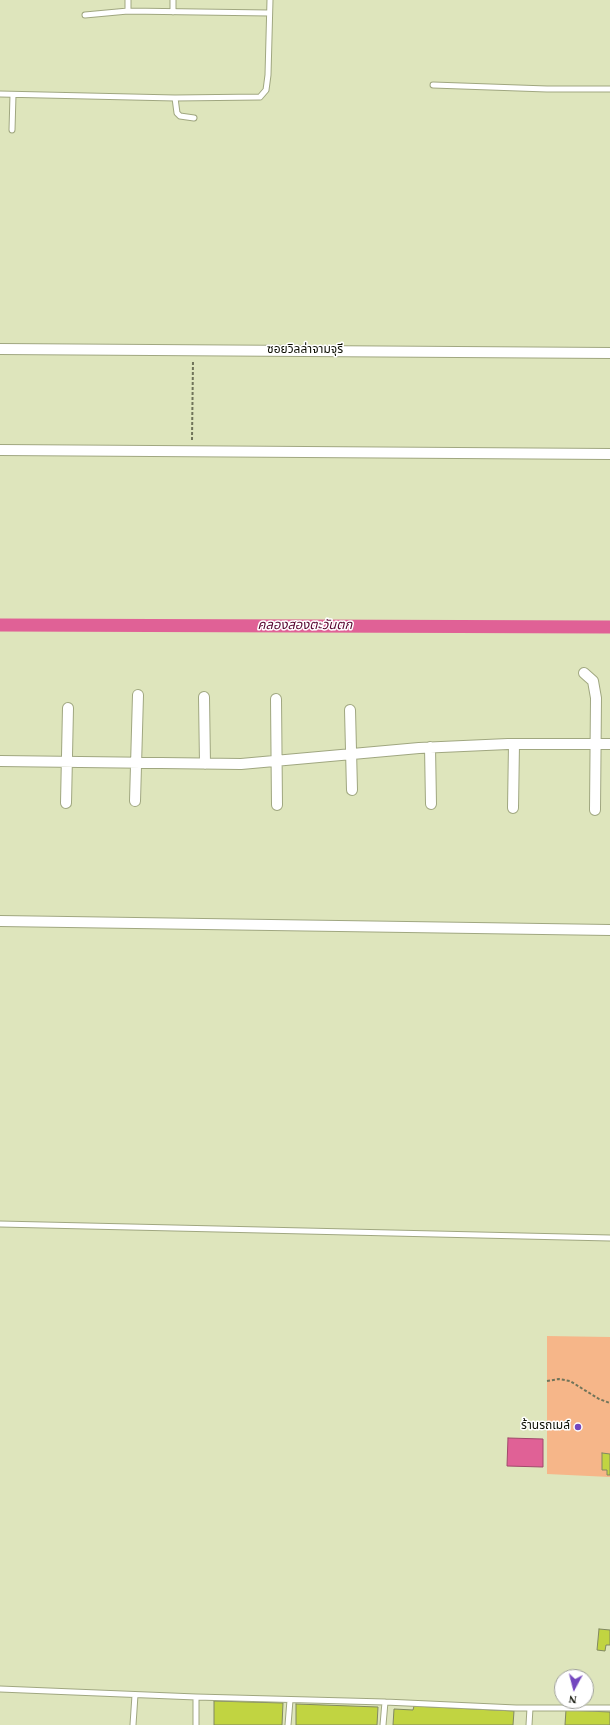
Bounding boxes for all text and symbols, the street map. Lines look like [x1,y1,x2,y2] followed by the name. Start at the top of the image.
[267,344,343,358] street label: ซอยวิลล่าจามจุรี
[258,618,352,634] water label: คลองสองตะวันตก
[521,1420,570,1434] place label: ร้านรถเมล์
[573,1422,583,1432] marker: ร้านรถเมล์
[554,1669,594,1709] north arrow
[568,1693,577,1706] text: N

